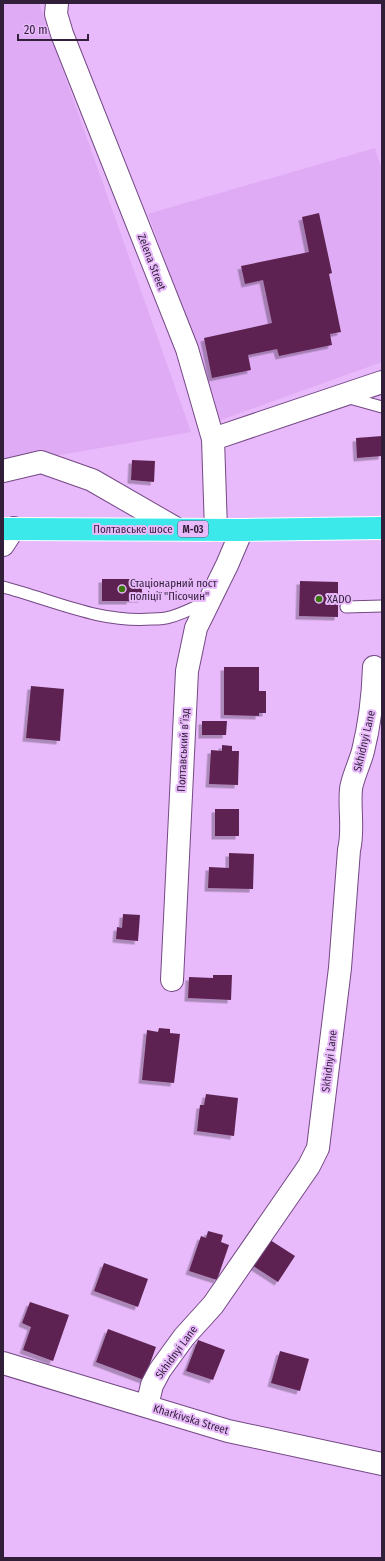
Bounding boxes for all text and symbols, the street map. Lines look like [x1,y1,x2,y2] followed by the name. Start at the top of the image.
[18,16,88,42] scale bar
[24,23,48,37] text: 20 m
[135,232,168,293] street label: Zelena Street
[178,521,208,537] road number: М-03
[93,523,173,536] street label: Полтавське шосе
[130,577,218,603] place label: Стаціонарний пост поліції "Пісочин"
[117,584,127,594] marker: Стаціонарний пост поліції "Пісочин"
[327,593,352,606] place label: XADO
[314,594,324,604] marker: XADO
[175,708,192,792] street label: Полтавський в’їзд
[351,709,378,773] street label: Skhidnyi Lane
[319,1029,340,1093] street label: Skhidnyi Lane
[153,1323,200,1381] street label: Skhidnyi Lane
[152,1402,231,1437] street label: Kharkivska Street

